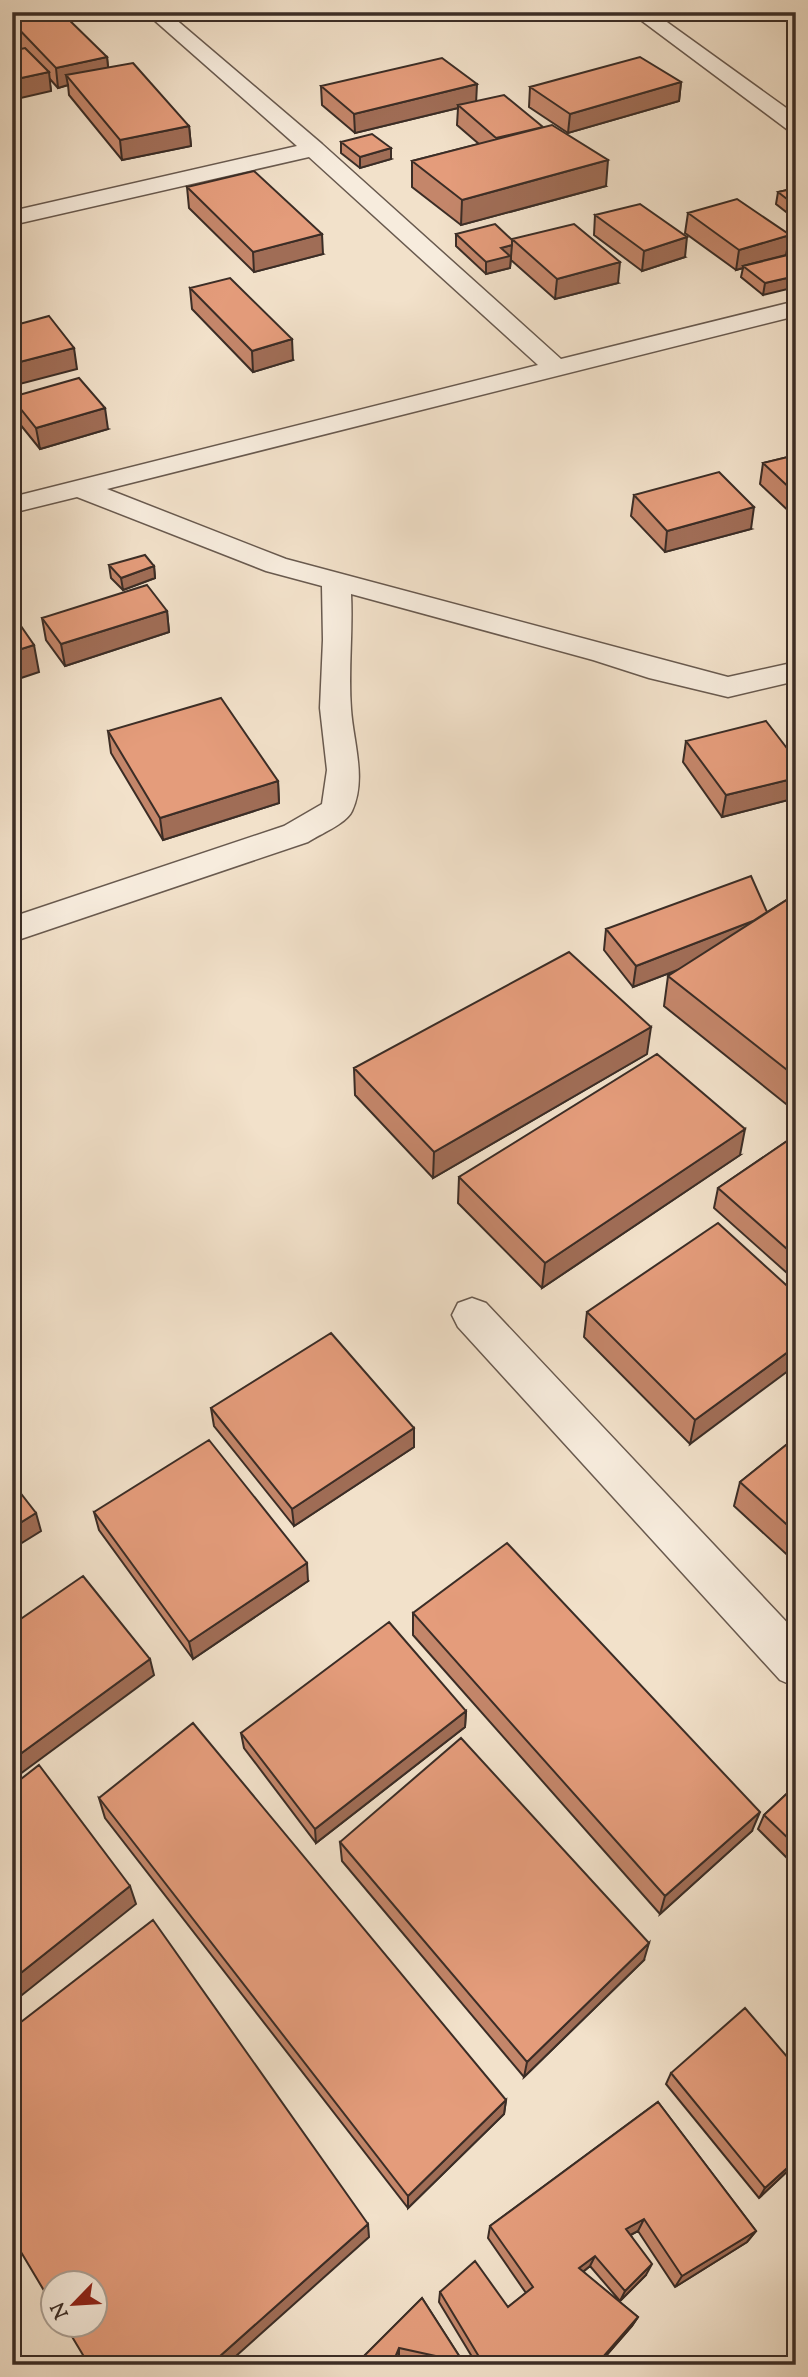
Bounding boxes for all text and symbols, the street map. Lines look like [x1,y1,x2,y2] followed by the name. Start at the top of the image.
[38,2268,108,2338] north arrow
[45,2298,76,2323] text: N

